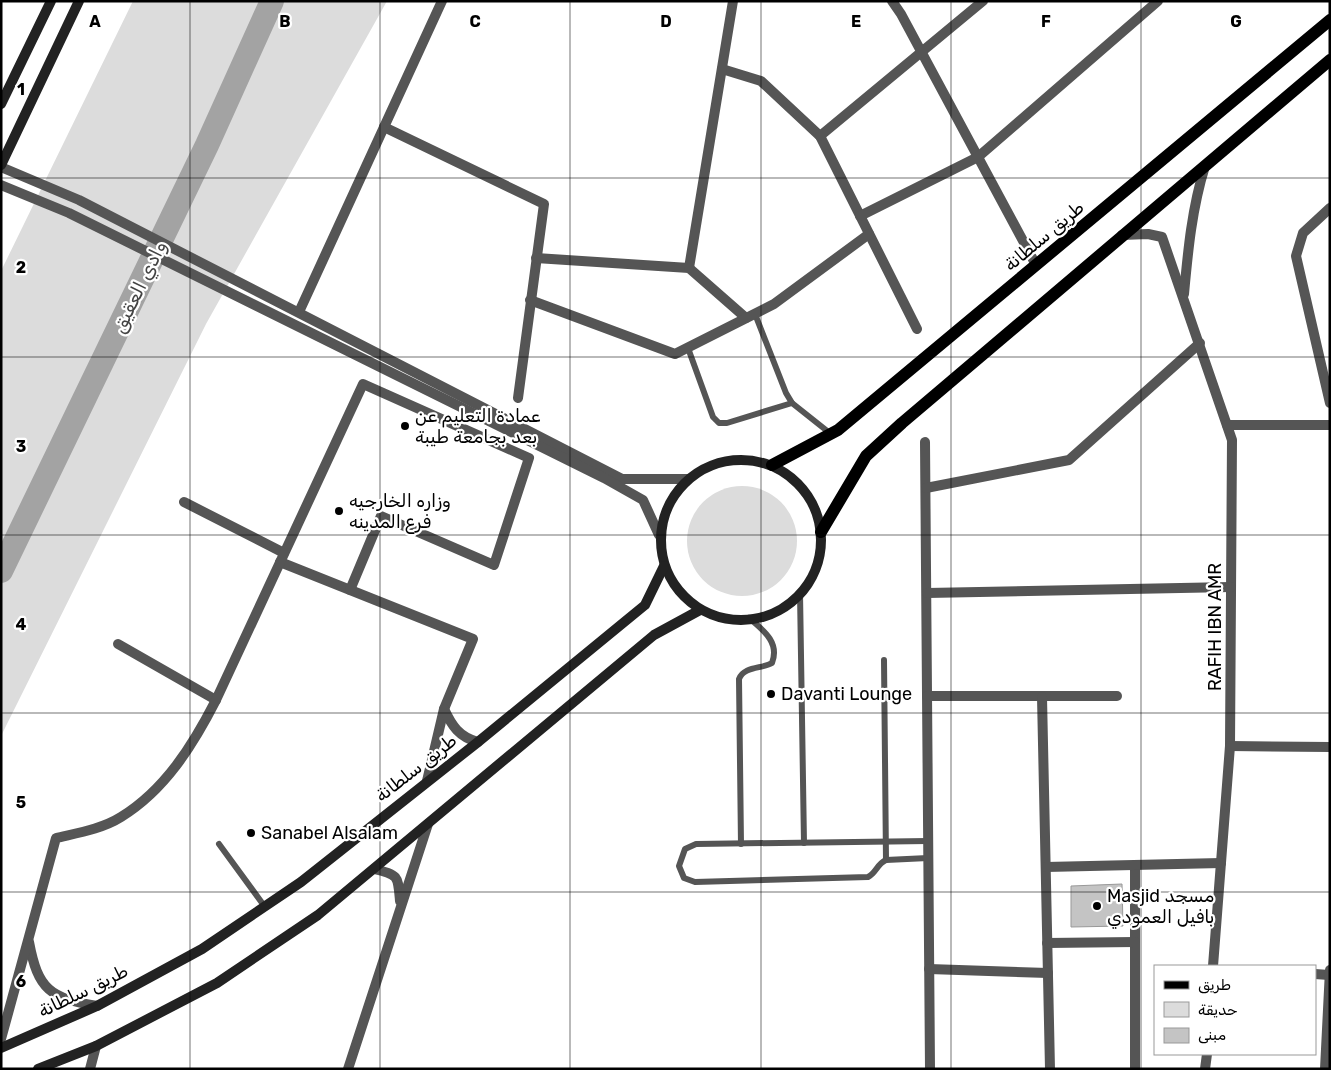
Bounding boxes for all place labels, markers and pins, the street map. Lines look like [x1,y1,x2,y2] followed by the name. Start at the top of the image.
[415,405,541,448] place label: عمادة التعليم عن بعد بجامعة طيبة
[399,420,411,432] marker: عمادة التعليم عن بعد بجامعة طيبة
[349,490,451,534] place label: وزاره الخارجيه فرع المدينه
[333,505,345,517] marker: وزاره الخارجيه فرع المدينه
[781,683,912,705] place label: Davanti Lounge
[765,688,777,700] marker: Davanti Lounge
[261,822,398,844] place label: Sanabel Alsalam
[245,827,257,839] marker: Sanabel Alsalam
[1107,885,1214,929] place label: Masjid مسجد بافيل العمودي
[1091,900,1103,912] marker: Masjid مسجد بافيل العمودي

